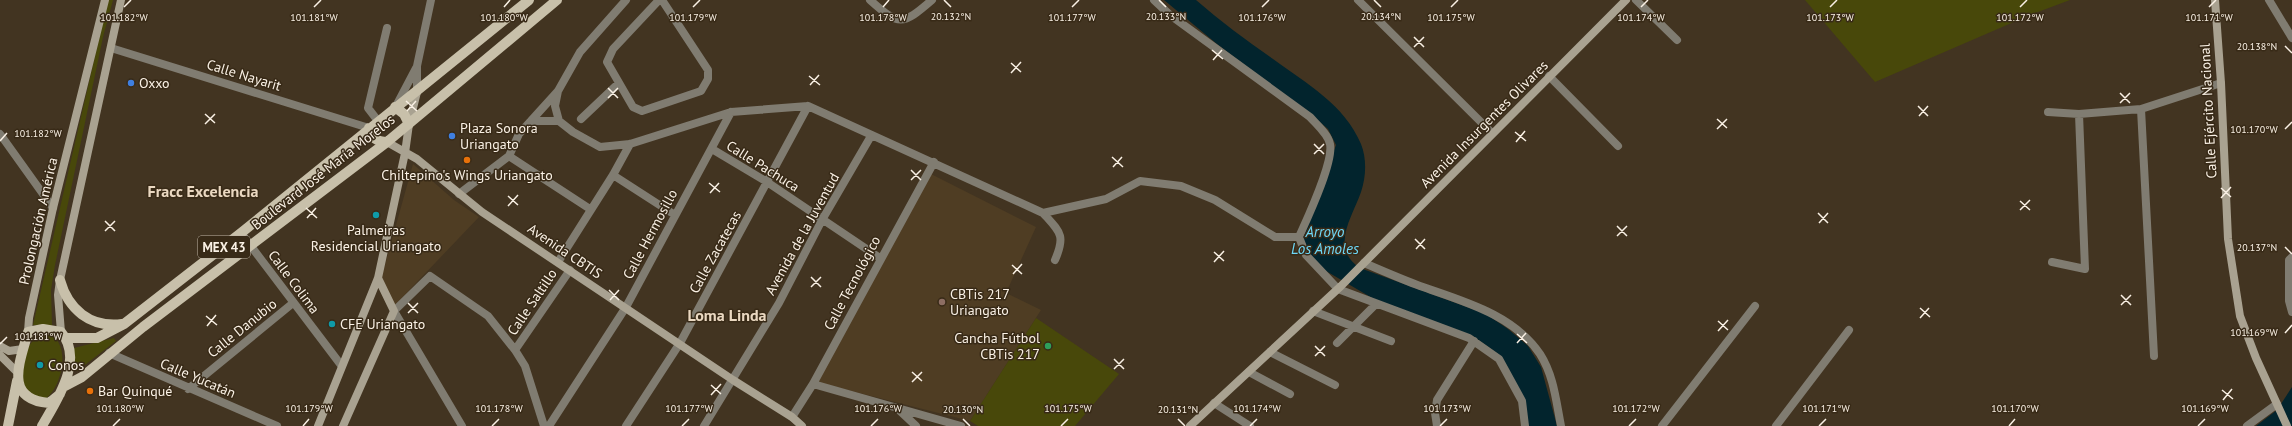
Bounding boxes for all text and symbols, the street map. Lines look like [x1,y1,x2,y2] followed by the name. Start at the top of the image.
[931,10,971,23] text: 20.132°N
[1146,10,1186,23] text: 20.133°N
[1361,10,1401,23] text: 20.134°N
[100,11,148,24] text: 101.182°W
[290,11,338,24] text: 101.181°W
[480,11,528,24] text: 101.180°W
[669,11,717,24] text: 101.179°W
[859,11,907,24] text: 101.178°W
[1048,11,1096,24] text: 101.177°W
[1238,11,1286,24] text: 101.176°W
[1427,11,1475,24] text: 101.175°W
[1617,11,1665,24] text: 101.174°W
[1806,11,1854,24] text: 101.173°W
[1996,11,2044,24] text: 101.172°W
[2185,11,2233,24] text: 101.171°W
[2237,40,2277,53] text: 20.138°N
[2195,43,2221,179] street label: Calle Ejército Nacional
[205,55,284,95] street label: Calle Nayarit
[1416,56,1552,192] street label: Avenida Insurgentes Olivares
[139,74,170,92] place label: Oxxo
[126,78,136,88] marker: Oxxo
[248,110,398,234] street label: Boulevard José María Morelos
[460,119,538,153] place label: Plaza Sonora Uriangato
[2230,123,2278,136] text: 101.170°W
[14,127,62,140] text: 101.182°W
[447,131,457,141] marker: Plaza Sonora Uriangato
[723,136,803,196] street label: Calle Pachuca
[15,155,61,286] street label: Prolongación América
[462,155,472,165] marker: Chiltepino's Wings Uriangato
[381,166,553,184] place label: Chiltepino's Wings Uriangato
[761,170,843,298] street label: Avenida de la Juventud
[148,181,258,201] district label: Fracc Excelencia
[619,186,681,282] street label: Calle Hermosillo
[685,207,745,296] street label: Calle Zacatecas
[371,210,381,220] marker: Palmeiras Residencial Uriangato
[524,219,606,283] street label: Avenida CBTIS
[311,221,441,255] place label: Palmeiras Residencial Uriangato
[1291,222,1359,258] water label: Arroyo Los Amoles
[820,233,884,333] street label: Calle Tecnológico
[198,236,250,258] road number: MEX 43
[2237,241,2277,254] text: 20.137°N
[264,247,324,317] street label: Calle Colima
[503,265,561,339] street label: Calle Saltillo
[950,285,1010,319] place label: CBTis 217 Uriangato
[204,295,280,361] street label: Calle Danubio
[937,297,947,307] marker: CBTis 217 Uriangato
[688,305,767,325] district label: Loma Linda
[340,315,425,333] place label: CFE Uriangato
[327,319,337,329] marker: CFE Uriangato
[2230,326,2278,339] text: 101.169°W
[954,329,1040,363] place label: Cancha Fútbol CBTis 217
[14,330,62,343] text: 101.181°W
[1043,341,1053,351] marker: Cancha Fútbol CBTis 217
[158,354,238,402] street label: Calle Yucatán
[48,356,84,374] place label: Conos
[35,360,45,370] marker: Conos
[98,382,172,400] place label: Bar Quinqué
[85,386,95,396] marker: Bar Quinqué
[96,402,144,415] text: 101.180°W
[285,402,333,415] text: 101.179°W
[475,402,523,415] text: 101.178°W
[665,402,713,415] text: 101.177°W
[854,402,902,415] text: 101.176°W
[1044,402,1092,415] text: 101.175°W
[1233,402,1281,415] text: 101.174°W
[1423,402,1471,415] text: 101.173°W
[1612,402,1660,415] text: 101.172°W
[1802,402,1850,415] text: 101.171°W
[1991,402,2039,415] text: 101.170°W
[2181,402,2229,415] text: 101.169°W
[943,403,983,416] text: 20.130°N
[1158,403,1198,416] text: 20.131°N

